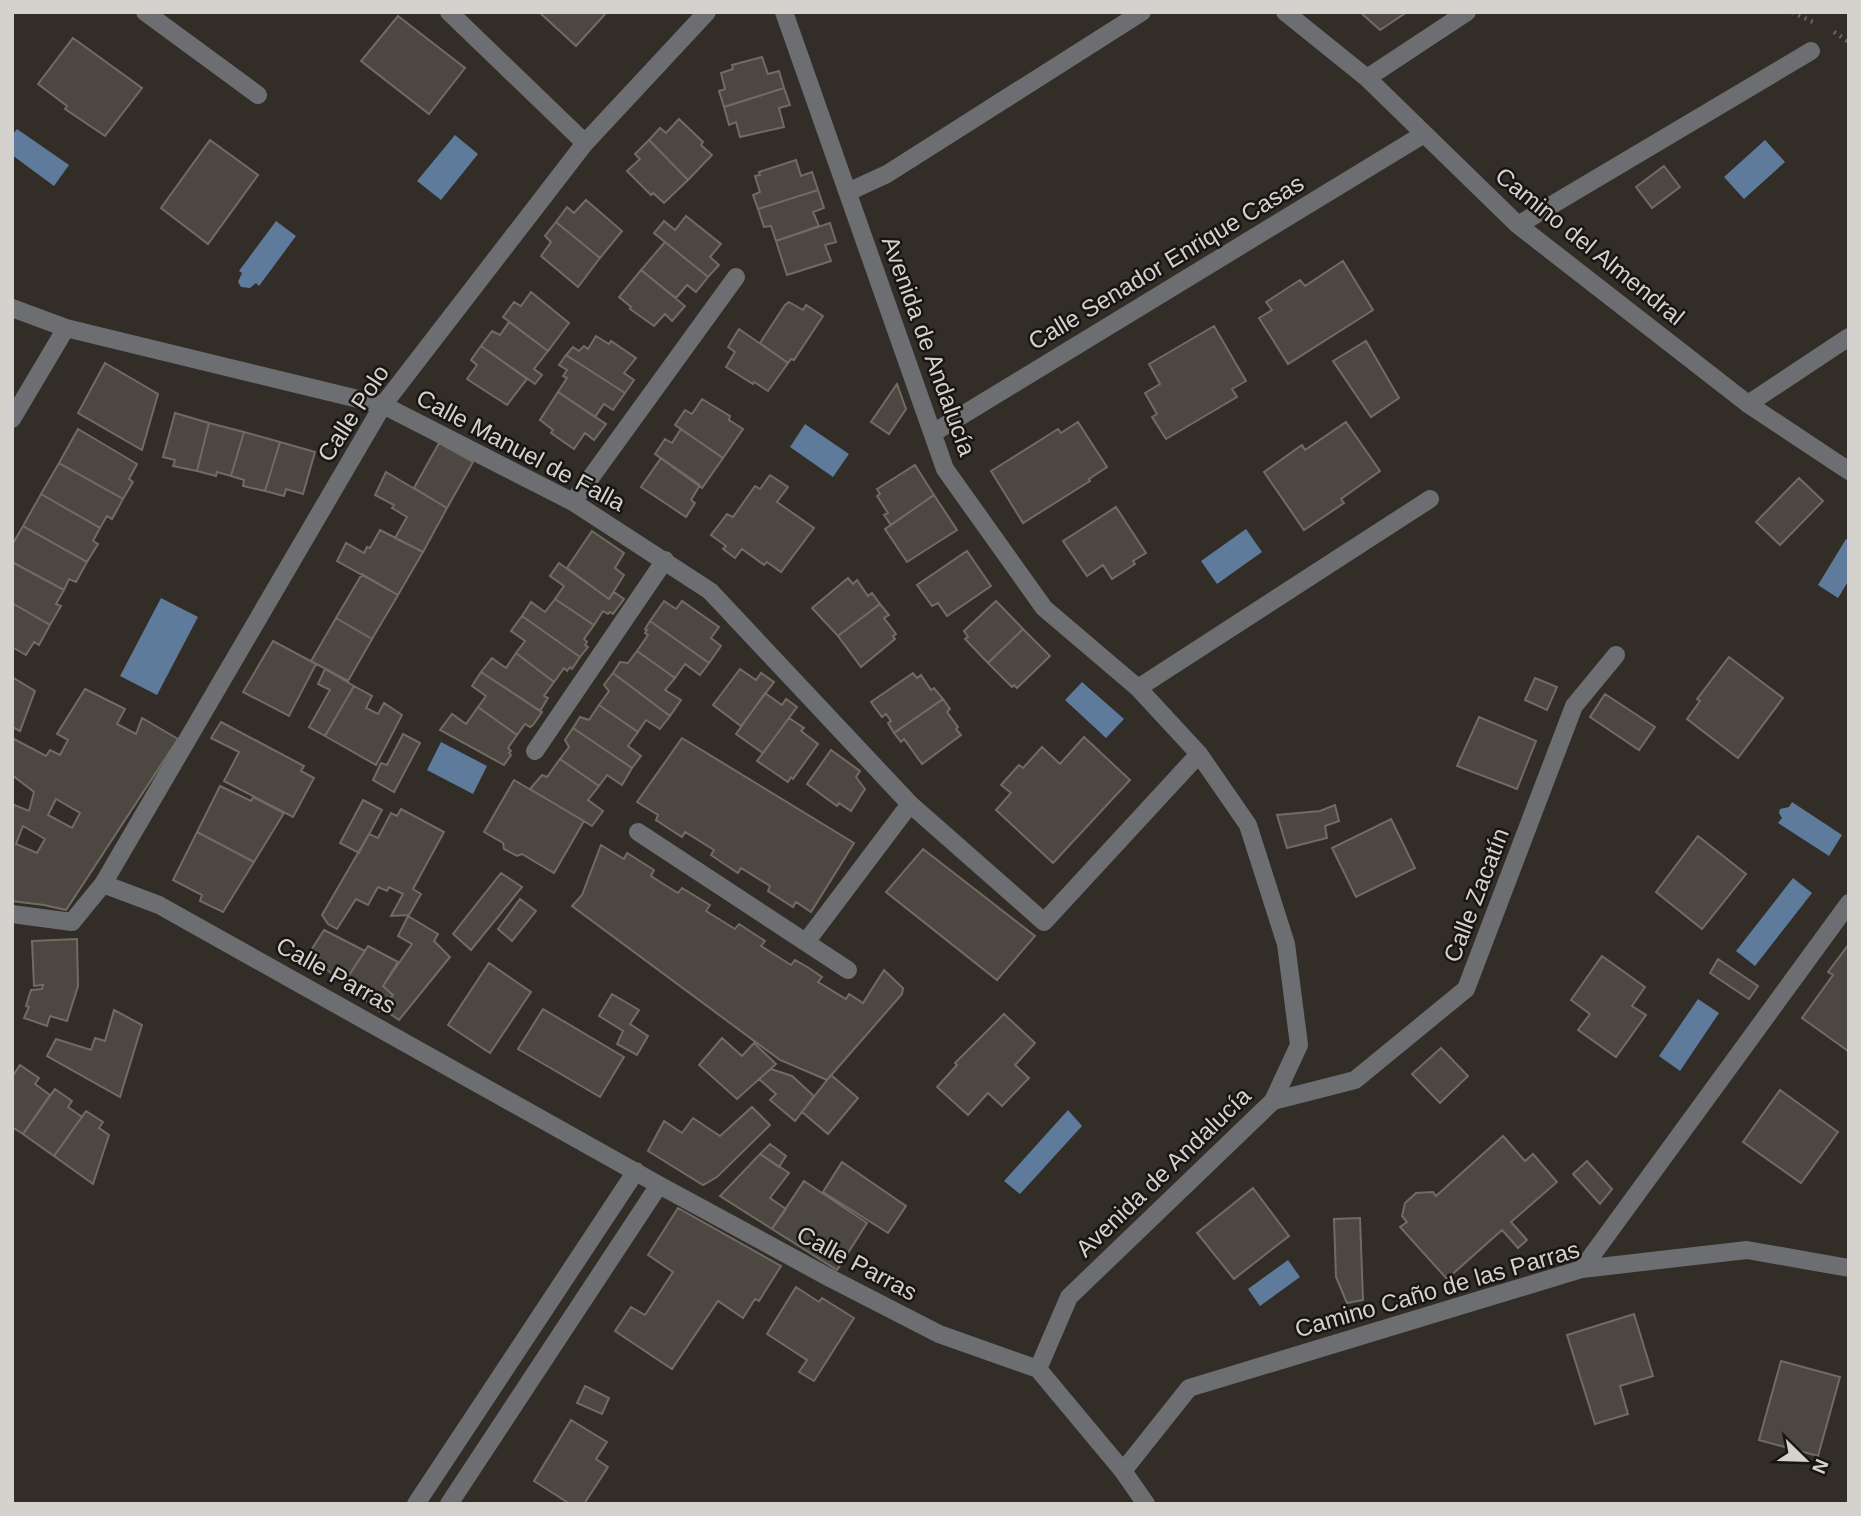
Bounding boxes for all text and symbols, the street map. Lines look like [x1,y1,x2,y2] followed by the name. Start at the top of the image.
[1490,162,1690,330] street label: Camino del Almendral
[1024,169,1308,355] street label: Calle Senador Enrique Casas
[877,232,982,460] street label: Avenida de Andalucía
[312,360,394,466] street label: Calle Polo
[412,384,630,517] street label: Calle Manuel de Falla
[1438,824,1514,966] street label: Calle Zacatín
[272,931,400,1019] street label: Calle Parras
[1070,1081,1256,1262] street label: Avenida de Andalucía
[792,1220,922,1306] street label: Calle Parras
[1292,1235,1582,1343] street label: Camino Caño de las Parras
[1770,1425,1840,1495] north arrow
[1808,1456,1833,1477] text: N

